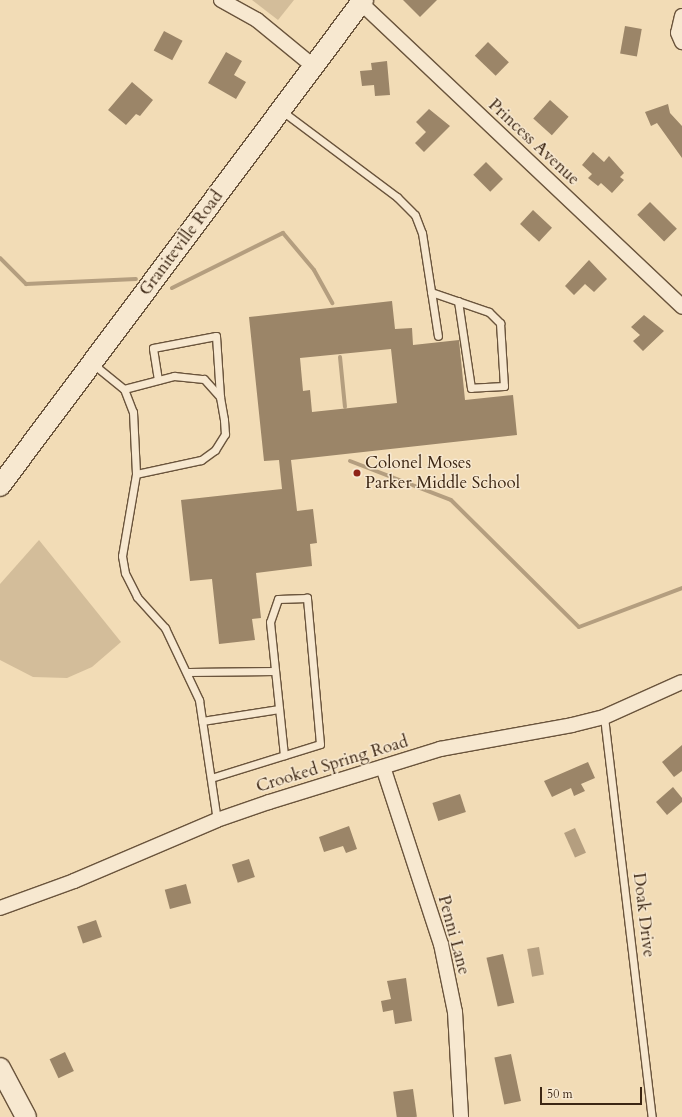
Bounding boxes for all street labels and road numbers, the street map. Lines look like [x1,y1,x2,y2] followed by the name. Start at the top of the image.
[484,95,584,189] street label: Princess Avenue
[135,186,227,300] street label: Graniteville Road
[254,731,410,797] street label: Crooked Spring Road
[629,872,659,958] street label: Doak Drive
[434,893,474,977] street label: Penni Lane

